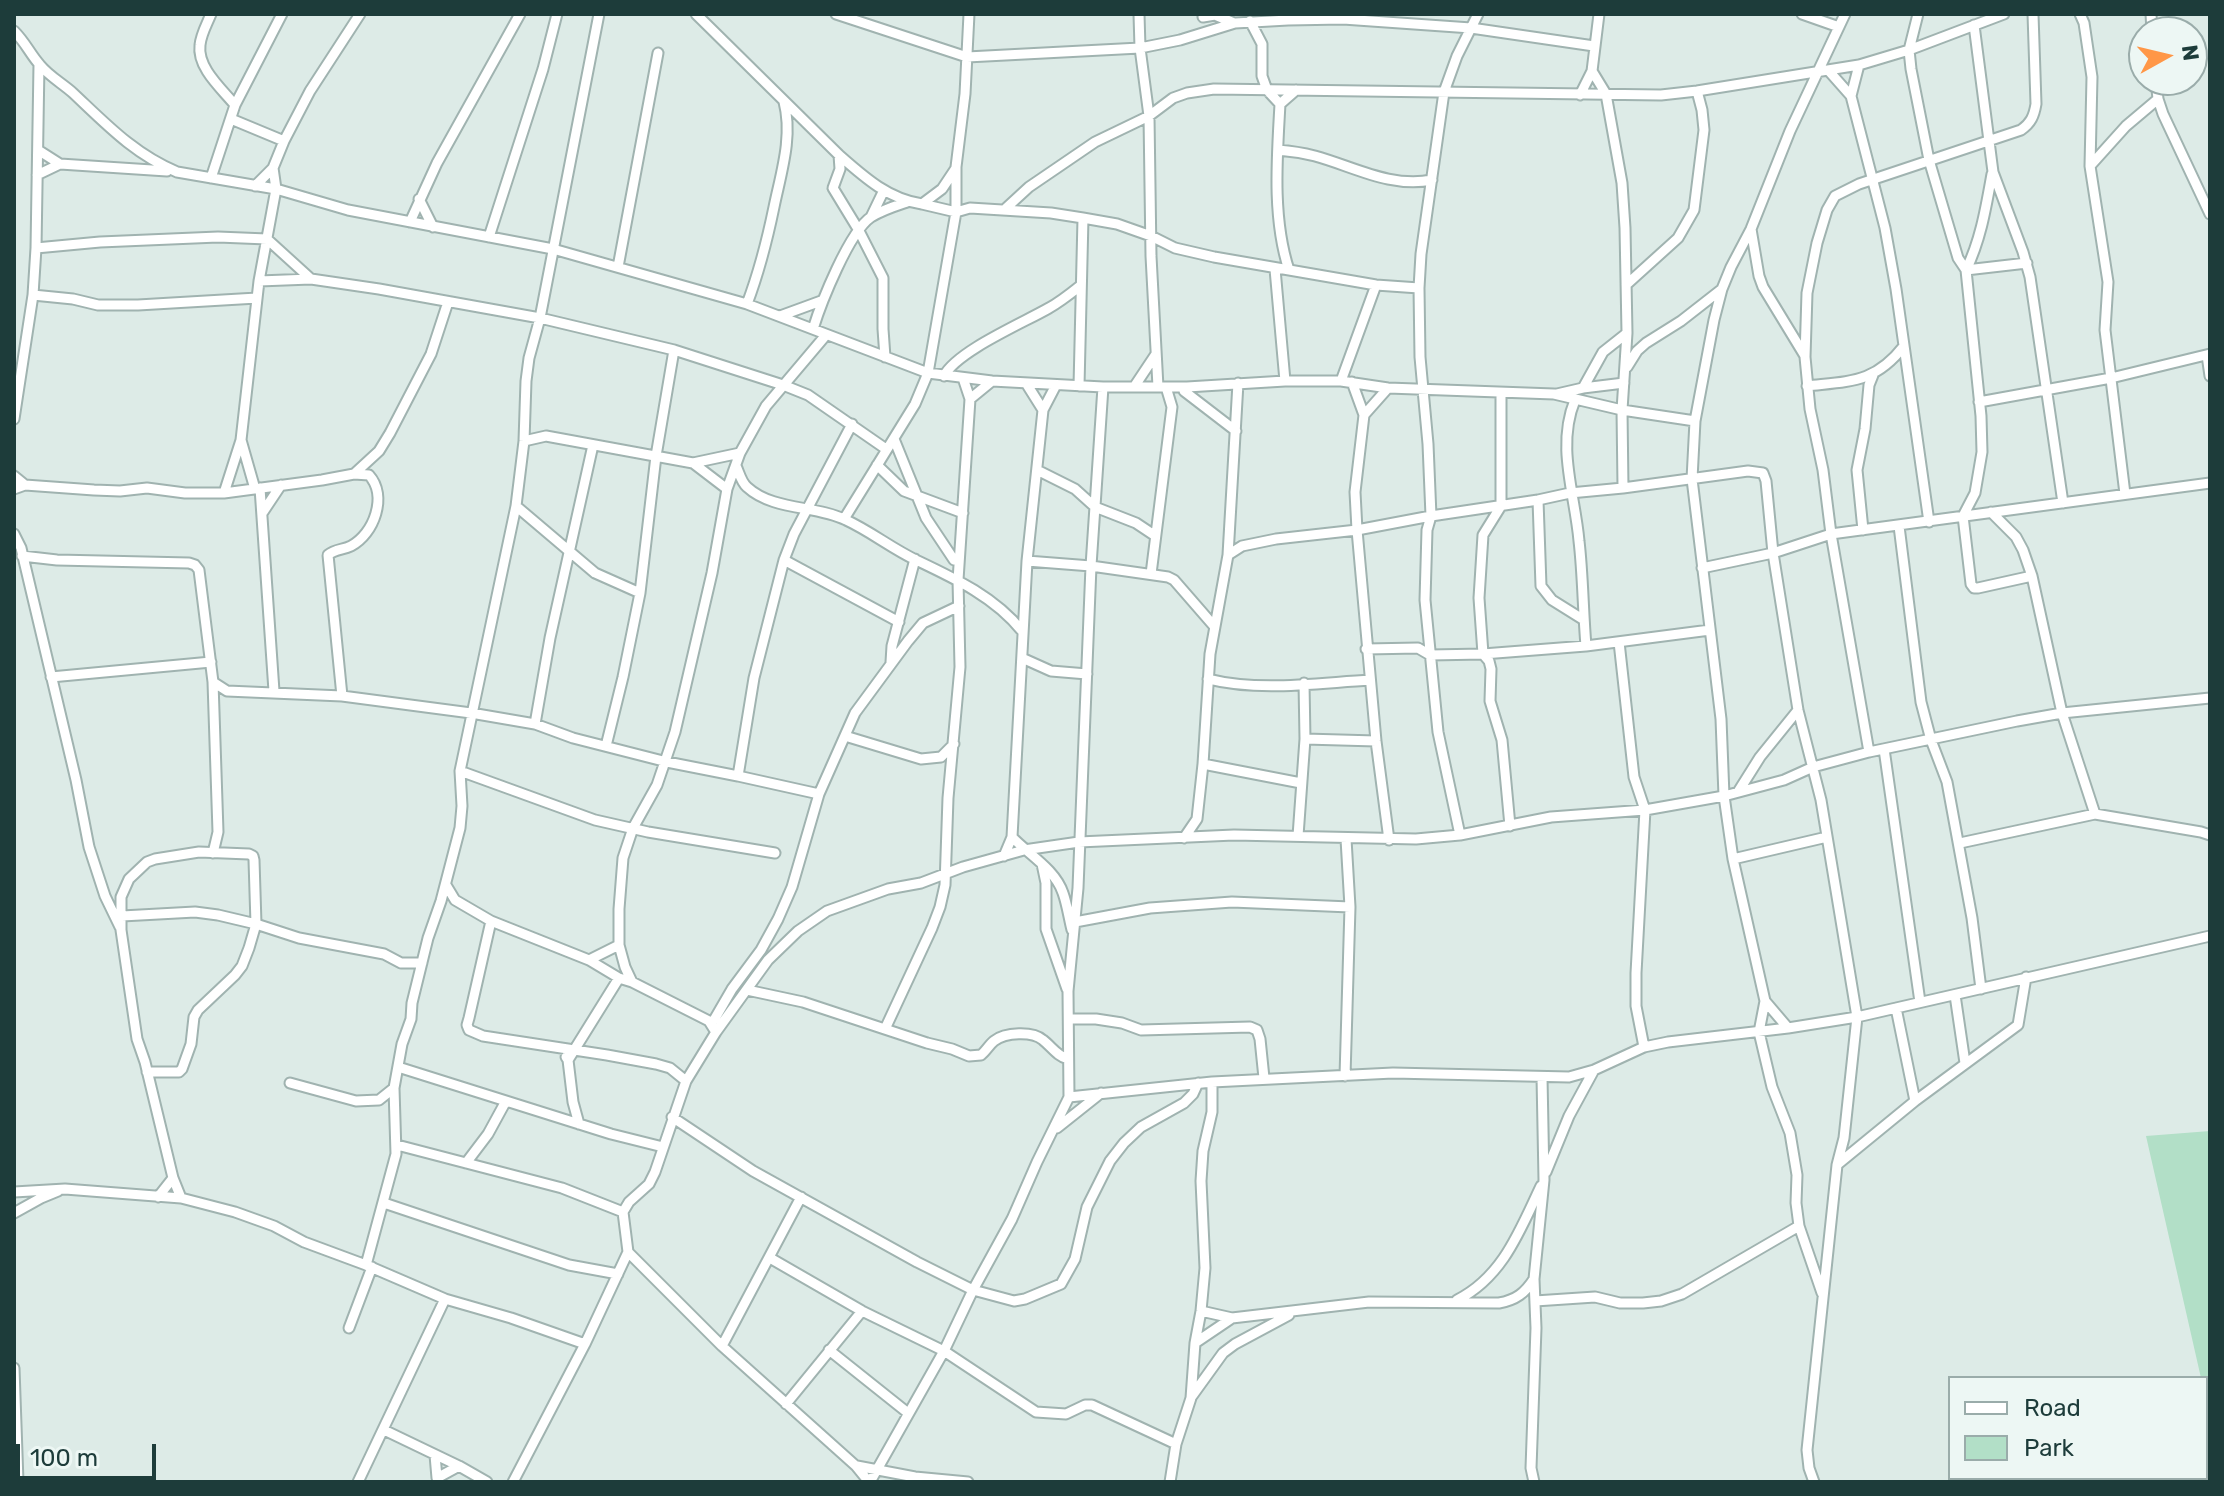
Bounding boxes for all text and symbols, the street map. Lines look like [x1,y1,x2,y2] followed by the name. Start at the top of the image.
[2128,16,2208,96] north arrow
[2176,43,2205,63] text: N
[1948,1376,2208,1480] legend
[2024,1394,2081,1422] text: Road
[20,1428,160,1478] scale bar
[2024,1434,2074,1462] text: Park
[30,1444,98,1472] text: 100 m

